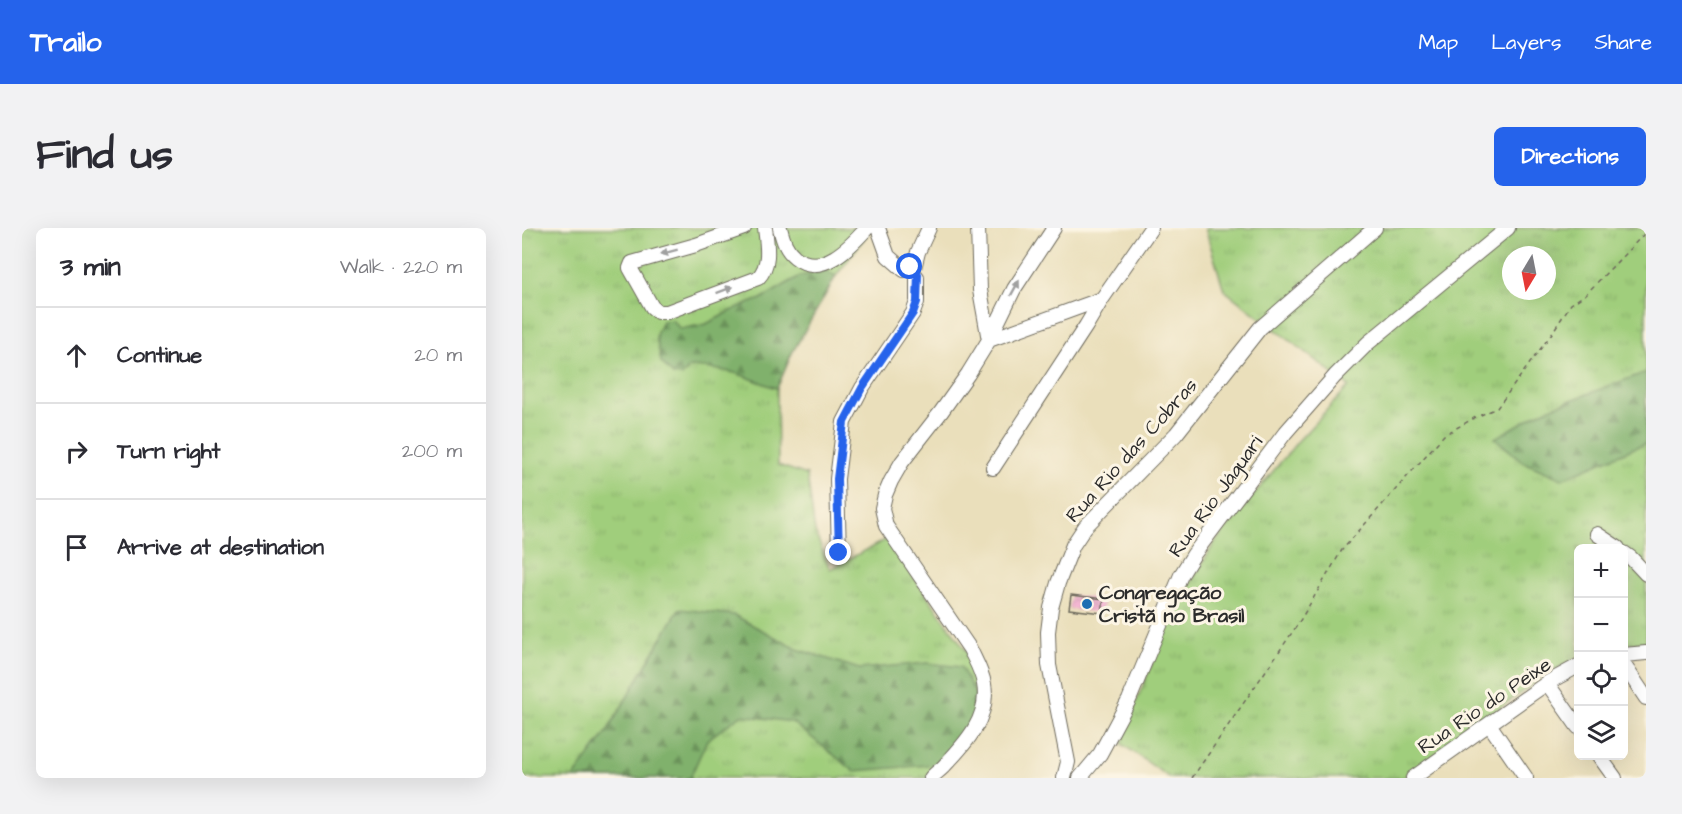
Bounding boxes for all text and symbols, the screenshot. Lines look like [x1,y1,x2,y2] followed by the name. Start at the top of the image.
[30,23,102,62] text: Trailo
[1418,28,1458,57] text: Map
[1491,28,1561,57] text: Layers
[1594,28,1652,57] text: Share
[36,127,173,185] text: Find us
[1494,127,1646,186] button: Directions
[1502,246,1556,300] north arrow
[660,248,678,257] one-way arrow
[60,249,121,285] text: 3 min
[340,253,462,281] text: Walk · 220 m
[896,253,922,279] route start
[1010,279,1020,296] one-way arrow
[717,285,735,295] one-way arrow
[60,339,93,372] icon: ahead
[117,340,202,371] text: Continue
[414,341,462,369] text: 20 m
[1059,372,1204,529] street label: Rua Rio das Cobras
[1162,430,1270,564] street label: Rua Rio Jáguari
[60,435,93,468] icon: right
[117,436,220,467] text: Turn right
[402,437,462,465] text: 200 m
[60,531,93,564] icon: arrive
[117,532,324,563] text: Arrive at destination
[825,539,851,565] route end
[1574,544,1628,760] map controls
[1574,544,1628,598] button: +
[1099,579,1244,630] place label: Congregação Cristã no Brasil
[1080,597,1094,611] marker: Congregação Cristã no Brasil
[1574,598,1628,652] button: −
[1412,651,1557,761] street label: Rua Rio do Peixe
[1574,652,1628,706] button: locate
[1574,706,1628,760] button: layers

